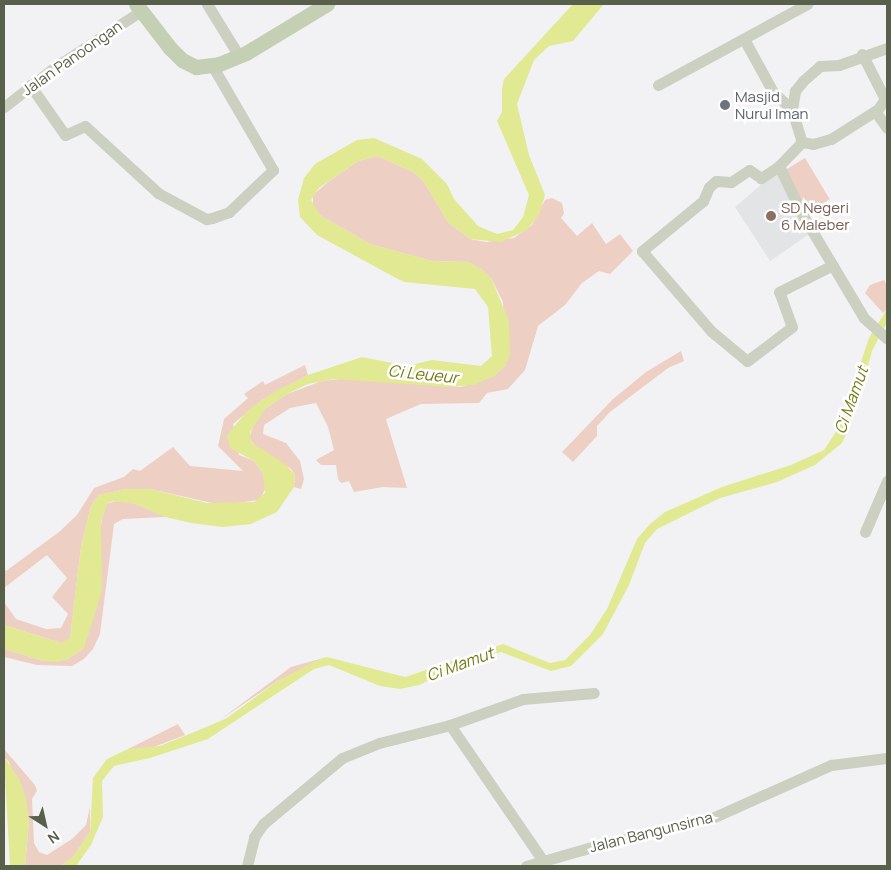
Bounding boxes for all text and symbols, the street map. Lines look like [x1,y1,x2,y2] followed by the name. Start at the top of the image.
[19,17,125,99] street label: Jalan Panoongan
[735,87,808,122] place label: Masjid Nurul Iman
[719,99,731,111] marker: Masjid Nurul Iman
[781,198,850,233] place label: SD Negeri 6 Maleber
[765,210,777,222] marker: SD Negeri 6 Maleber
[387,361,459,387] water label: Ci Leueur
[830,364,872,436] water label: Ci Mamut
[424,643,496,685] water label: Ci Mamut
[20,800,70,850] north arrow
[588,808,714,856] street label: Jalan Bangunsirna
[44,827,63,848] text: N

